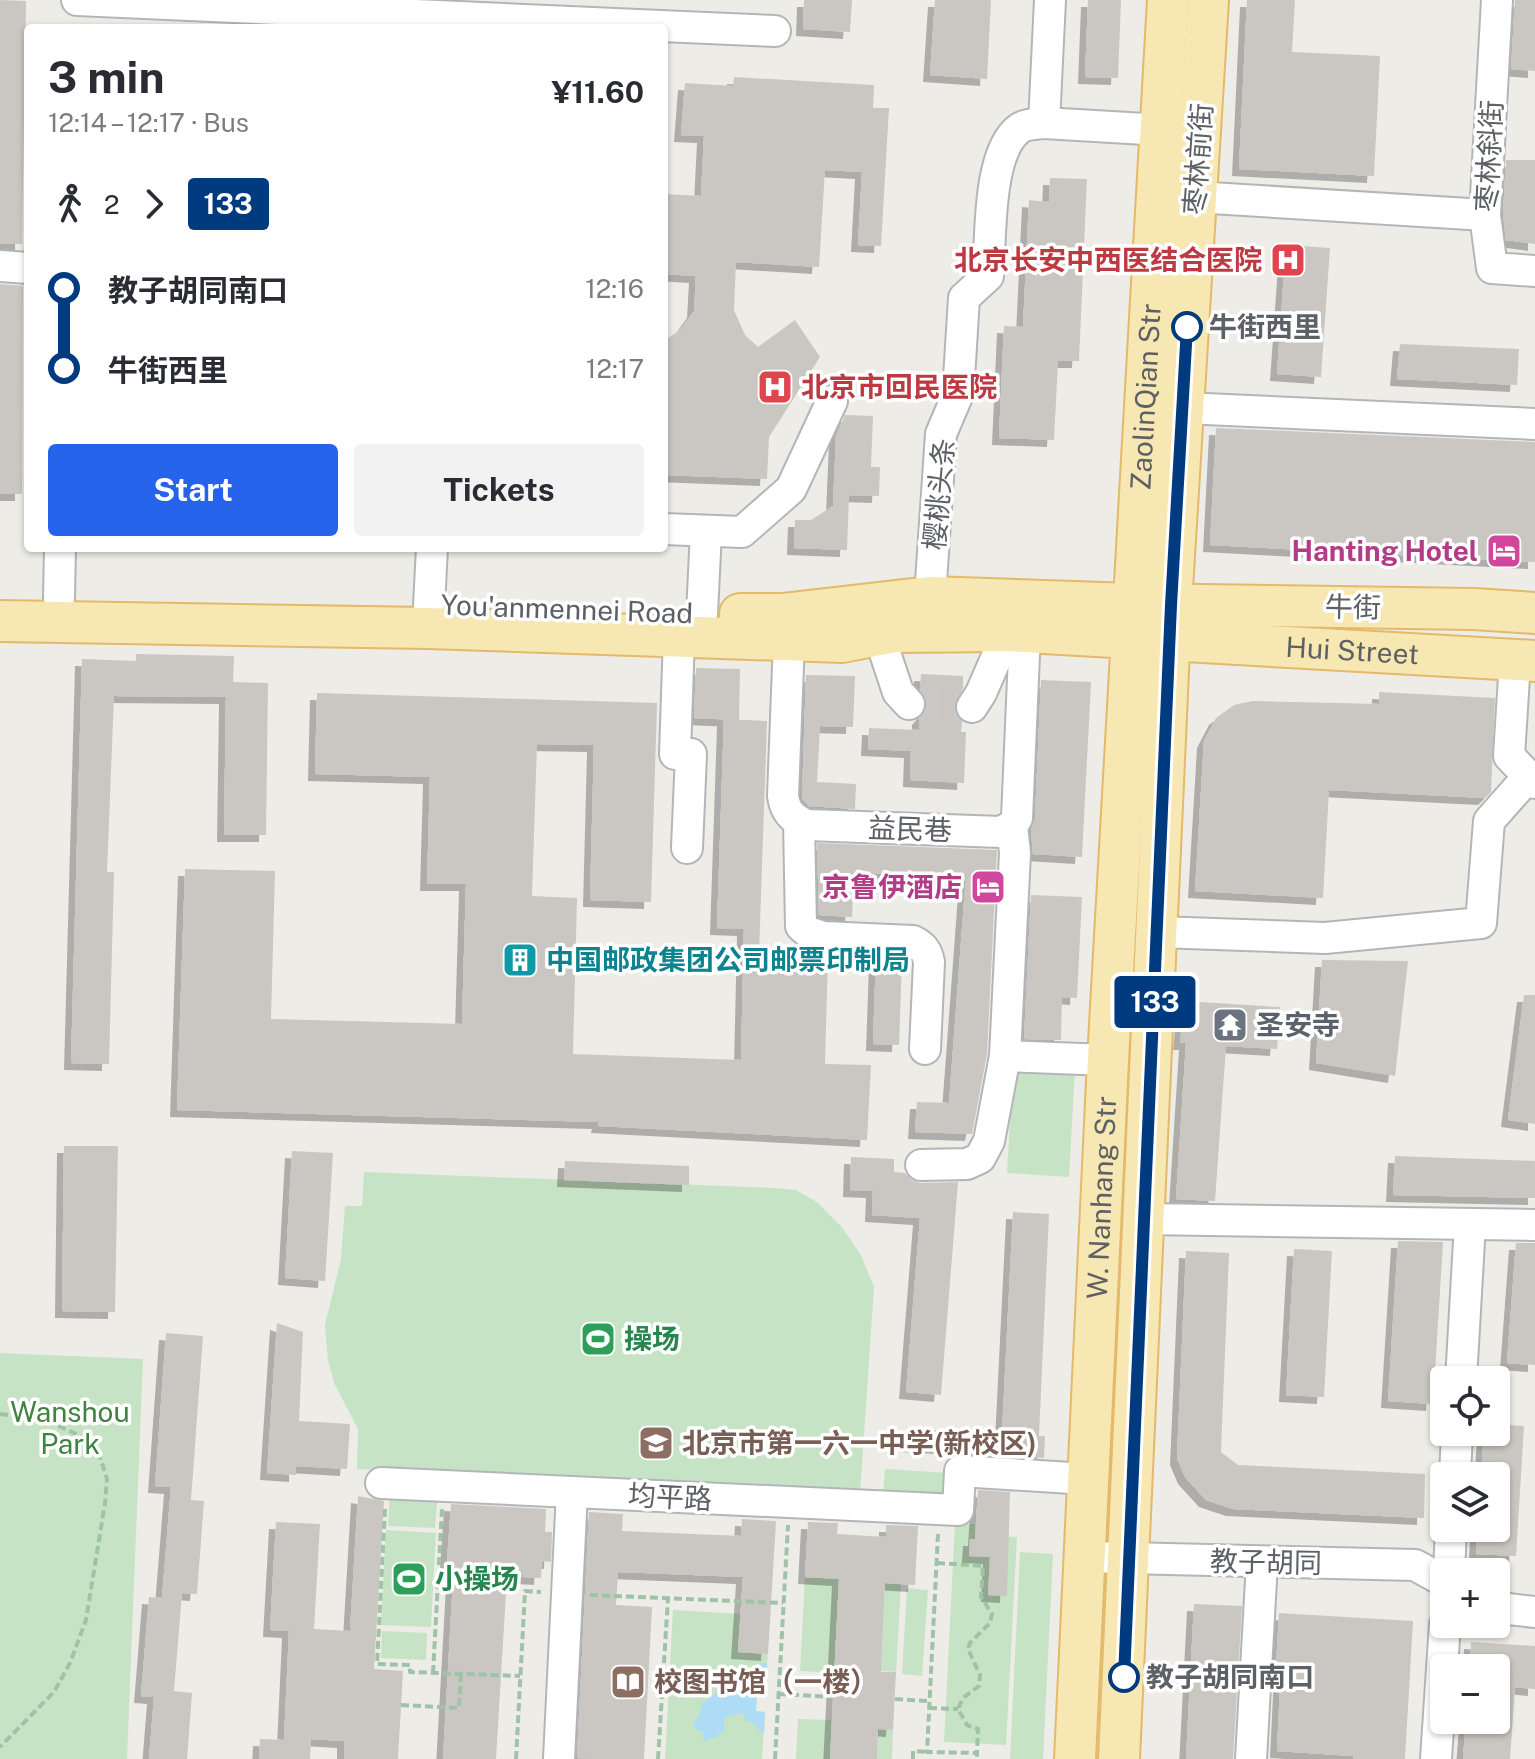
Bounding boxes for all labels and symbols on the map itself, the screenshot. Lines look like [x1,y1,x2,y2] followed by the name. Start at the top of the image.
[1469,99,1508,213] street label: 枣林斜街
[1177,102,1218,216] street label: 枣林前街
[1269,241,1307,279] hospital icon: 北京长安中西医结合医院
[954,243,1262,276] place label: 北京长安中西医结合医院
[1123,302,1167,491] street label: ZaolinQian Str
[1209,310,1321,343] place label: 牛街西里
[1172,312,1202,342] marker: 牛街西里
[756,368,794,406] hospital icon: 北京市回民医院
[801,370,997,403] place label: 北京市回民医院
[917,437,960,551] street label: 樱桃头条
[1485,532,1523,570] hotel icon: Hanting Hotel
[1291,534,1478,567] place label: Hanting Hotel
[440,588,694,629] street label: You'anmennei Road
[1325,590,1381,623] street label: 牛街
[1285,630,1420,670] street label: Hui Street
[867,811,953,846] street label: 益民巷
[969,868,1007,906] hotel icon: 京鲁伊酒店
[822,870,962,903] place label: 京鲁伊酒店
[501,941,539,979] building icon: 中国邮政集团公司邮票印制局
[546,943,910,976] place label: 中国邮政集团公司邮票印制局
[1109,976,1201,1028] line badge: 133
[1211,1006,1249,1044] temple icon: 圣安寺
[1256,1008,1340,1041] place label: 圣安寺
[1080,1095,1122,1300] street label: W. Nanhang Str
[579,1320,617,1358] sports icon: 操场
[624,1322,680,1355] place label: 操场
[10,1395,130,1460] park label: Wanshou Park
[637,1424,675,1462] school or university icon: 北京市第一六一中学(新校区)
[682,1426,1037,1459] place label: 北京市第一六一中学(新校区)
[627,1478,713,1515] street label: 均平路
[1210,1544,1322,1579] street label: 教子胡同
[390,1560,428,1598] sports icon: 小操场
[435,1562,519,1595] place label: 小操场
[1146,1660,1314,1693] place label: 教子胡同南口
[1109,1662,1139,1692] marker: 教子胡同南口
[609,1663,647,1701] library icon: 校图书馆（一楼）
[654,1665,878,1698] place label: 校图书馆（一楼）

